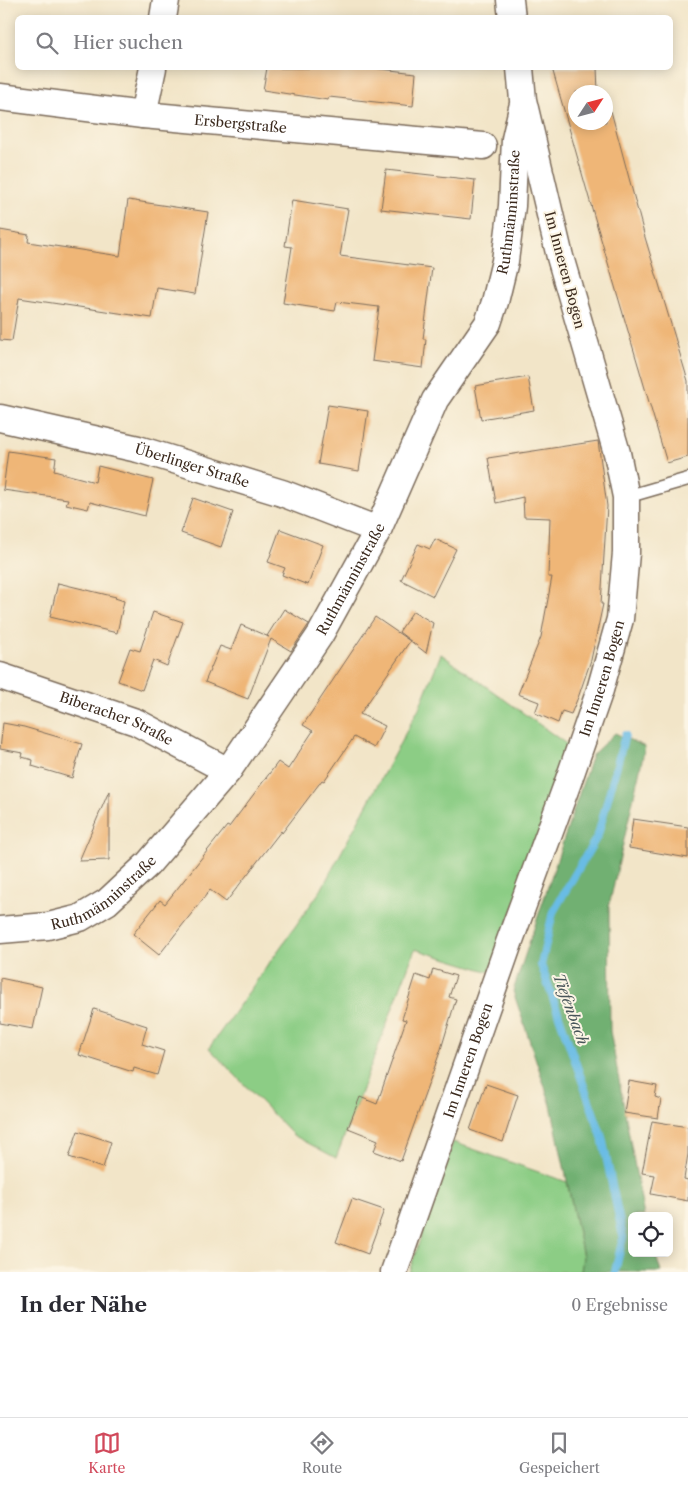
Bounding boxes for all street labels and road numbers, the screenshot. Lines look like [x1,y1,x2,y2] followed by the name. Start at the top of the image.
[193,111,288,137] street label: Ersbergstraße
[493,149,524,276] street label: Ruthmänninstraße
[541,209,589,331] street label: Im Inneren Bogen
[133,440,252,492] street label: Überlinger Straße
[313,520,389,638] street label: Ruthmänninstraße
[575,618,628,739] street label: Im Inneren Bogen
[57,688,177,749] street label: Biberacher Straße
[49,852,160,934] street label: Ruthmänninstraße
[439,1000,496,1121] street label: Im Inneren Bogen

